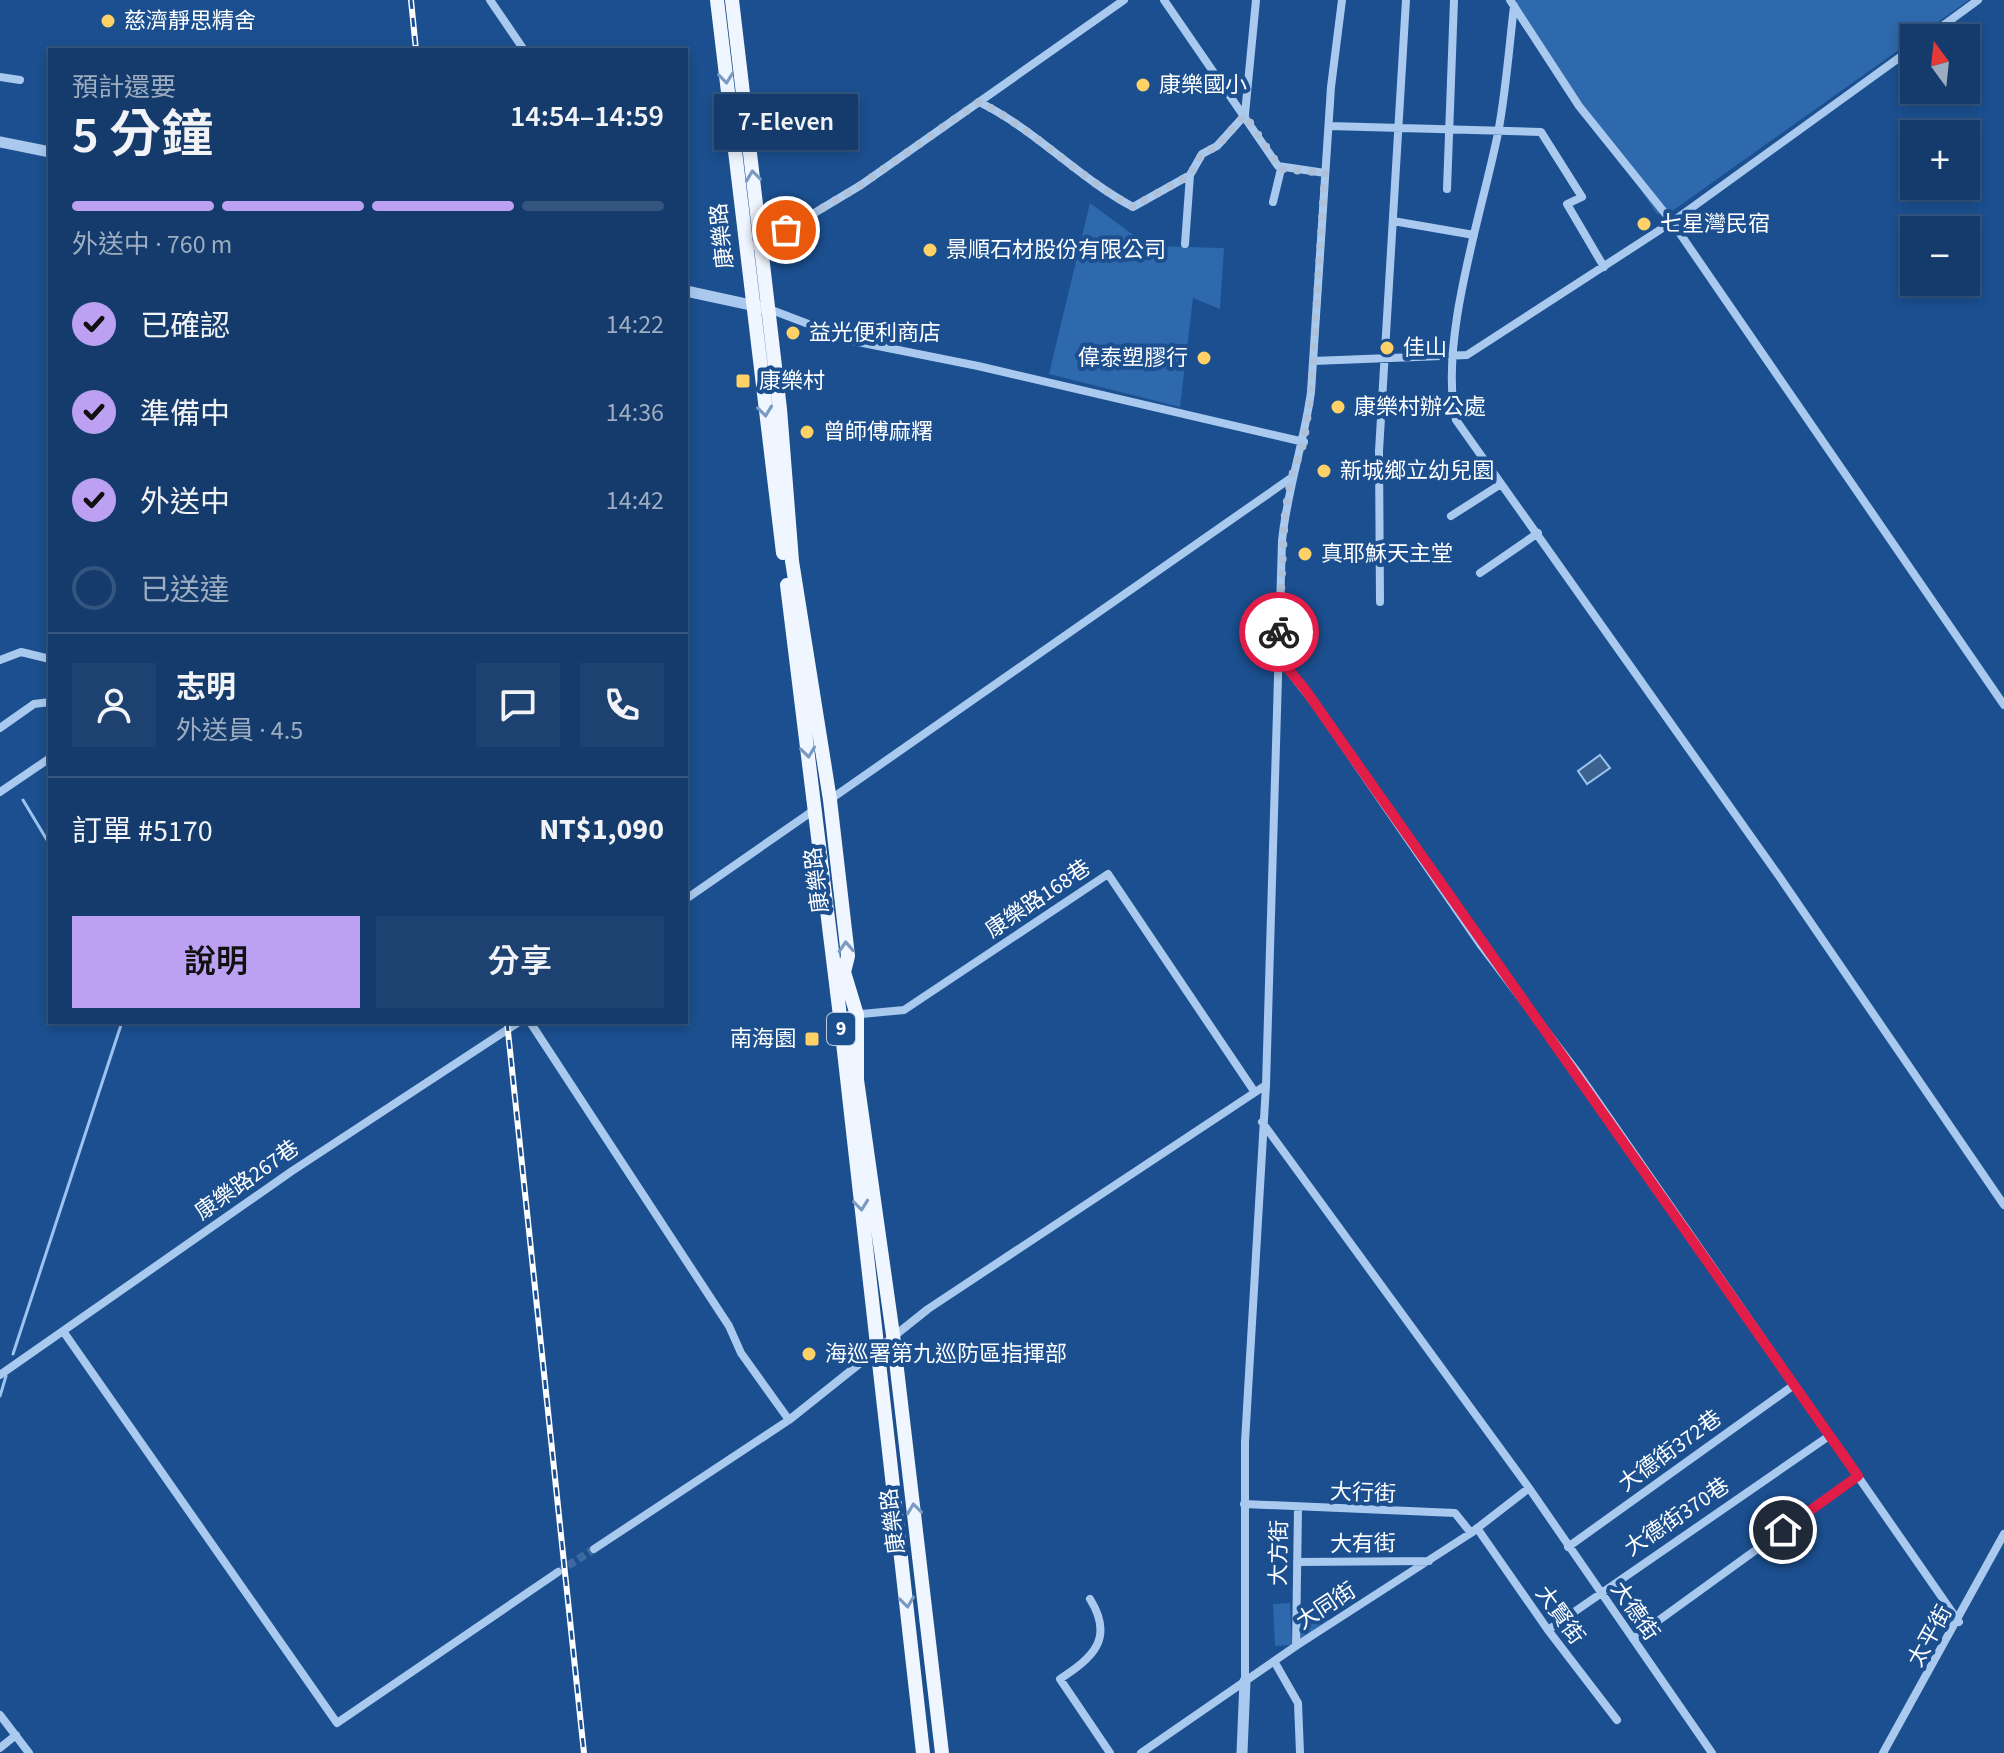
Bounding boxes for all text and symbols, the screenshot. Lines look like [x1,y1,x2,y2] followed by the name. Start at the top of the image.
[124,5,256,37] place label: 慈濟靜思精舍
[99,12,117,30] marker: 慈濟靜思精舍
[1900,24,1980,104] north arrow
[1900,24,1980,296] map controls
[72,69,176,106] text: 預計還要
[1159,69,1247,101] place label: 康樂國小
[717,71,734,84] one-way arrow
[1134,76,1152,94] marker: 康樂國小
[714,94,858,150] callout: 7-Eleven
[510,95,664,138] text: 14:54–14:59
[72,99,213,173] text: 5 分鐘
[738,103,834,140] text: 7-Eleven
[1900,120,1980,200] button: +
[744,169,761,182] one-way arrow
[752,196,820,264] pin
[703,202,741,270] street label: 康樂路
[764,208,808,252] icon: bag
[1660,208,1770,240] place label: 七星灣民宿
[1635,215,1653,233] marker: 七星灣民宿
[1900,216,1980,296] button: −
[72,226,232,263] text: 外送中 · 760 m
[946,234,1166,266] place label: 景順石材股份有限公司
[921,241,939,259] marker: 景順石材股份有限公司
[72,302,116,346] icon: check
[140,305,230,348] text: 已確認
[606,306,664,343] text: 14:22
[809,317,941,349] place label: 益光便利商店
[784,324,802,342] marker: 益光便利商店
[1403,332,1447,364] place label: 佳山
[1378,339,1396,357] marker: 佳山
[1078,342,1188,374] place label: 偉泰塑膠行
[1195,349,1213,367] marker: 偉泰塑膠行
[759,365,825,397] place label: 康樂村
[734,372,752,390] marker: 康樂村
[72,390,116,434] icon: check
[1354,391,1486,423] place label: 康樂村辦公處
[140,393,230,436] text: 準備中
[606,394,664,431] text: 14:36
[1329,398,1347,416] marker: 康樂村辦公處
[756,405,773,418] one-way arrow
[823,416,933,448] place label: 曾師傅麻糬
[798,423,816,441] marker: 曾師傅麻糬
[1340,455,1494,487] place label: 新城鄉立幼兒園
[1315,462,1333,480] marker: 新城鄉立幼兒園
[72,478,116,522] icon: check
[140,481,230,524] text: 外送中
[606,482,664,519] text: 14:42
[1321,538,1453,570] place label: 真耶穌天主堂
[1296,545,1314,563] marker: 真耶穌天主堂
[140,569,230,612] text: 已送達
[1239,592,1319,672] courier
[1257,610,1301,654] icon: bike
[72,663,156,747] button: person
[476,663,560,747] button: chat
[580,663,664,747] button: phone
[176,666,236,709] text: 志明
[176,712,303,749] text: 外送員 · 4.5
[799,745,816,759] one-way arrow
[539,808,664,851] text: NT$1,090
[72,810,213,853] text: 訂單 #5170
[797,845,837,915] street label: 康樂路
[979,852,1097,946] street label: 康樂路168巷
[72,916,360,1008] button: 說明
[376,916,664,1008] button: 分享
[838,940,855,953] one-way arrow
[827,1013,855,1045] road number: 9
[730,1023,796,1055] place label: 南海園
[803,1030,821,1048] marker: 南海園
[188,1132,306,1228] street label: 康樂路267巷
[852,1199,869,1212] one-way arrow
[825,1338,1067,1370] place label: 海巡署第九巡防區指揮部
[800,1345,818,1363] marker: 海巡署第九巡防區指揮部
[1612,1403,1728,1499] street label: 大德街372巷
[1618,1470,1736,1564] street label: 大德街370巷
[1329,1476,1397,1510] street label: 大行街
[873,1486,913,1556] street label: 康樂路
[1749,1496,1817,1564] pin
[905,1502,922,1515] one-way arrow
[1761,1508,1805,1552] icon: home
[1262,1520,1296,1586] street label: 大方街
[1330,1527,1396,1561] street label: 大有街
[1290,1575,1362,1637] street label: 大同街
[1603,1575,1667,1647] street label: 大德街
[1528,1579,1592,1651] street label: 大賢街
[898,1595,915,1609] one-way arrow
[1900,1599,1960,1673] street label: 太平街

